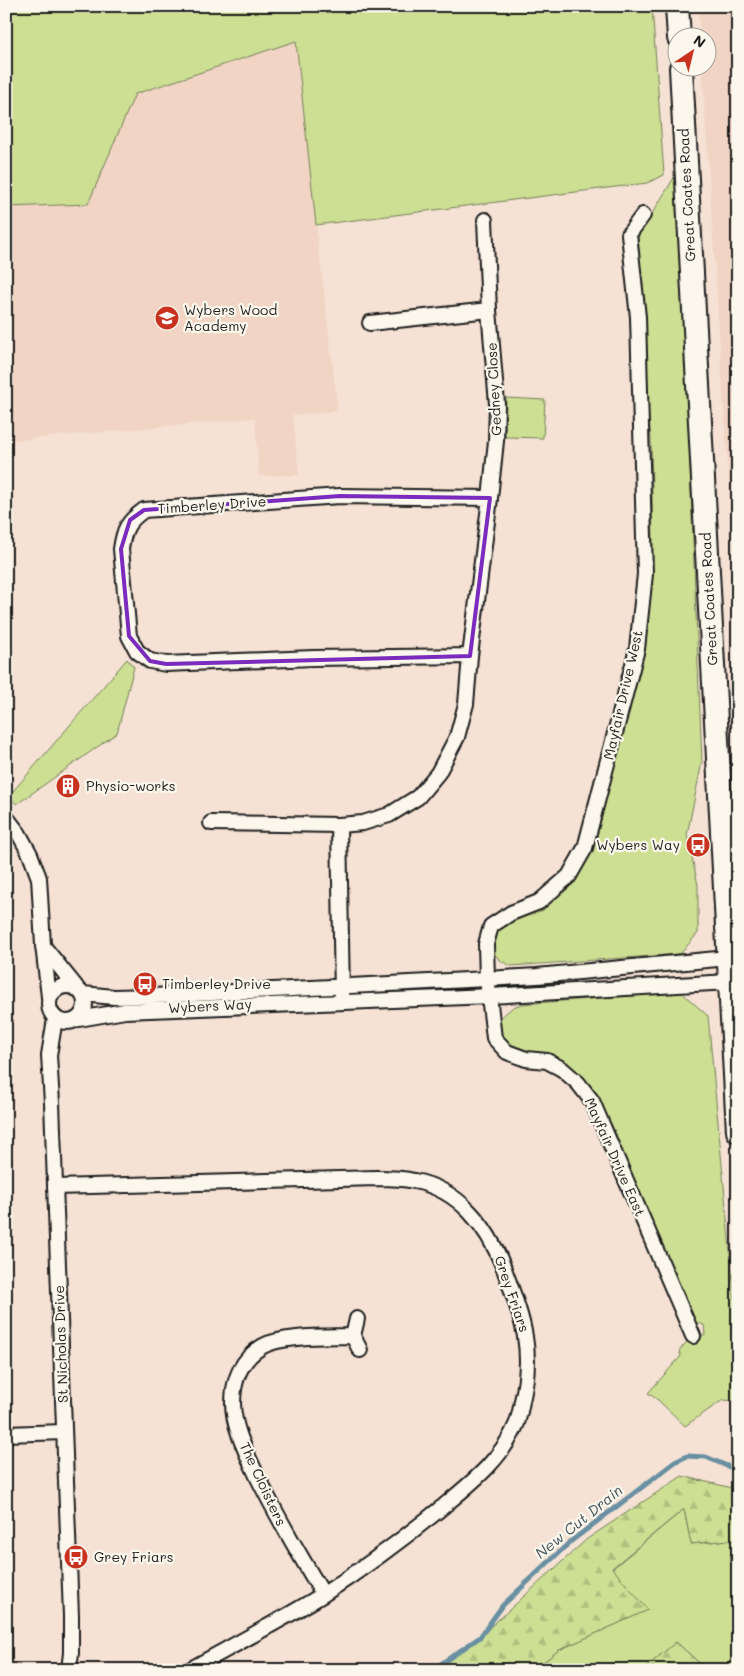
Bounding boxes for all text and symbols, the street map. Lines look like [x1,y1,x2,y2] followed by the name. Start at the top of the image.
[666,28,716,78] north arrow
[690,30,710,52] text: N
[674,128,699,262] street label: Great Coates Road
[184,300,277,335] place label: Wybers Wood Academy
[154,305,180,331] school or university icon: Wybers Wood Academy
[482,342,505,436] street label: Gedney Close
[157,491,267,518] street label: Timberley Drive
[696,532,721,666] street label: Great Coates Road
[598,628,647,762] street label: Mayfair Drive West
[55,773,81,799] building icon: Physio-works
[86,776,176,795] place label: Physio-works
[685,832,711,858] bus stop icon: Wybers Way
[596,835,680,854] place label: Wybers Way
[132,971,158,997] bus stop icon: Timberley Drive
[162,974,271,993] place label: Timberley Drive
[168,994,252,1017] street label: Wybers Way
[581,1094,650,1219] street label: Mayfair Drive East
[491,1253,534,1335] street label: Grey Friars
[49,1285,72,1403] street label: St Nicholas Drive
[236,1439,291,1529] street label: The Cloisters
[530,1480,626,1563] water label: New Cut Drain
[63,1544,89,1570] bus stop icon: Grey Friars
[94,1547,174,1566] place label: Grey Friars

